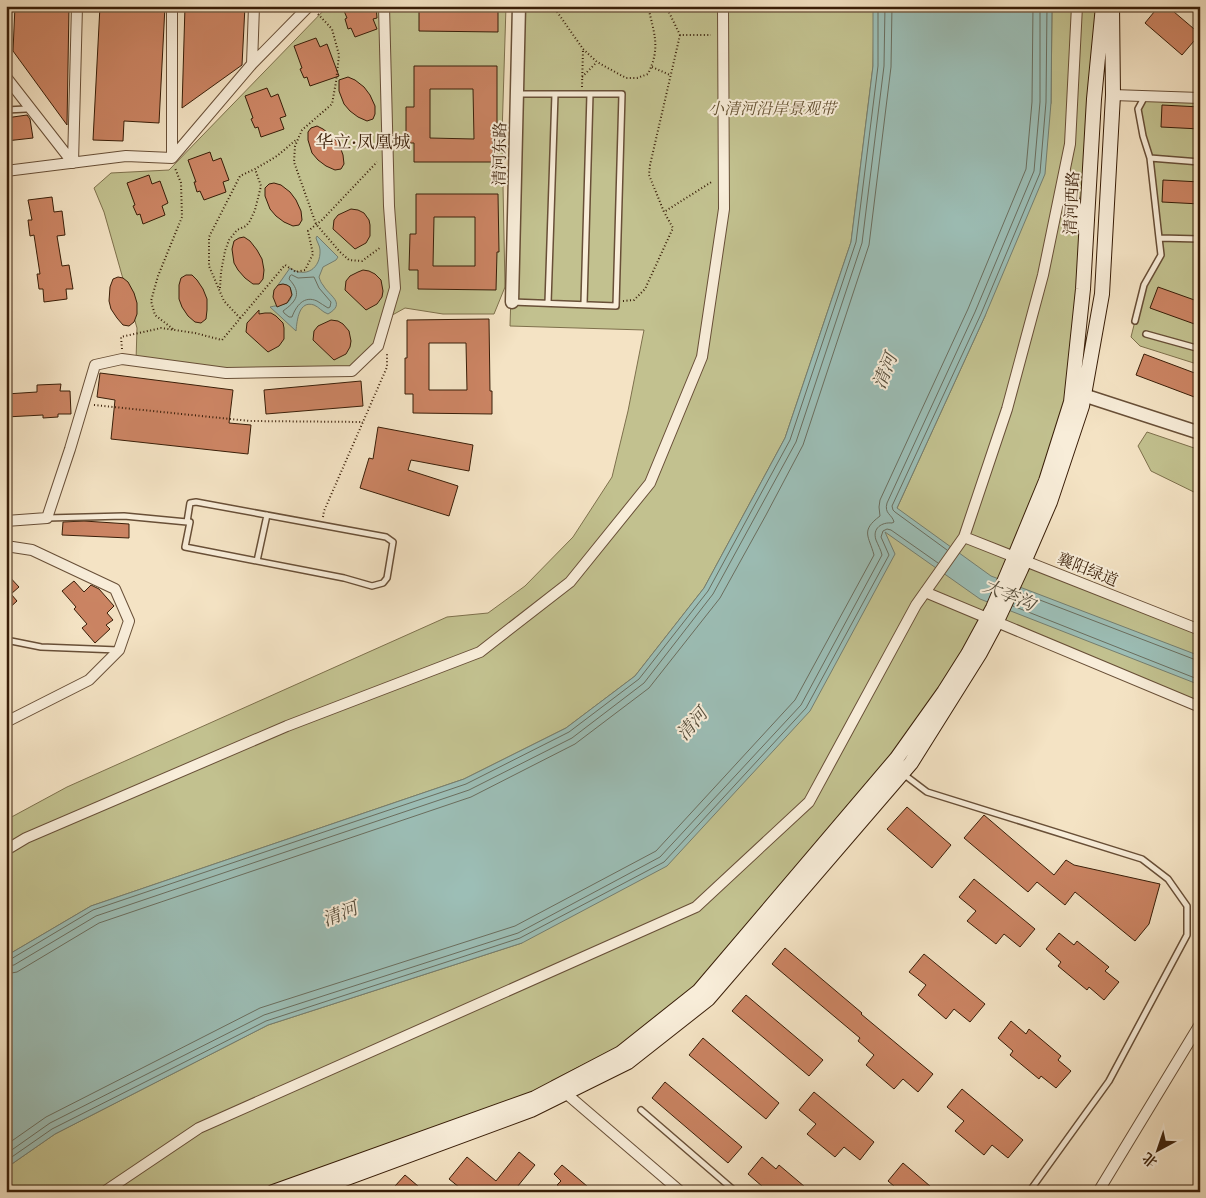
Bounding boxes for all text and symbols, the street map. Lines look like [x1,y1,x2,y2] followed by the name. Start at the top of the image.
[708,98,839,118] park label: 小清河沿岸景观带
[488,122,510,186] street label: 清河东路
[315,131,411,153] district label: 华立·凤凰城
[1059,171,1083,235] street label: 清河西路
[868,347,903,392] water label: 清河
[1055,548,1121,590] street label: 襄阳绿道
[980,574,1041,617] water label: 大李沟
[672,701,714,745] water label: 清河
[319,896,364,931] water label: 清河
[1134,1126,1184,1176] north arrow
[1138,1149,1161,1171] text: 北

